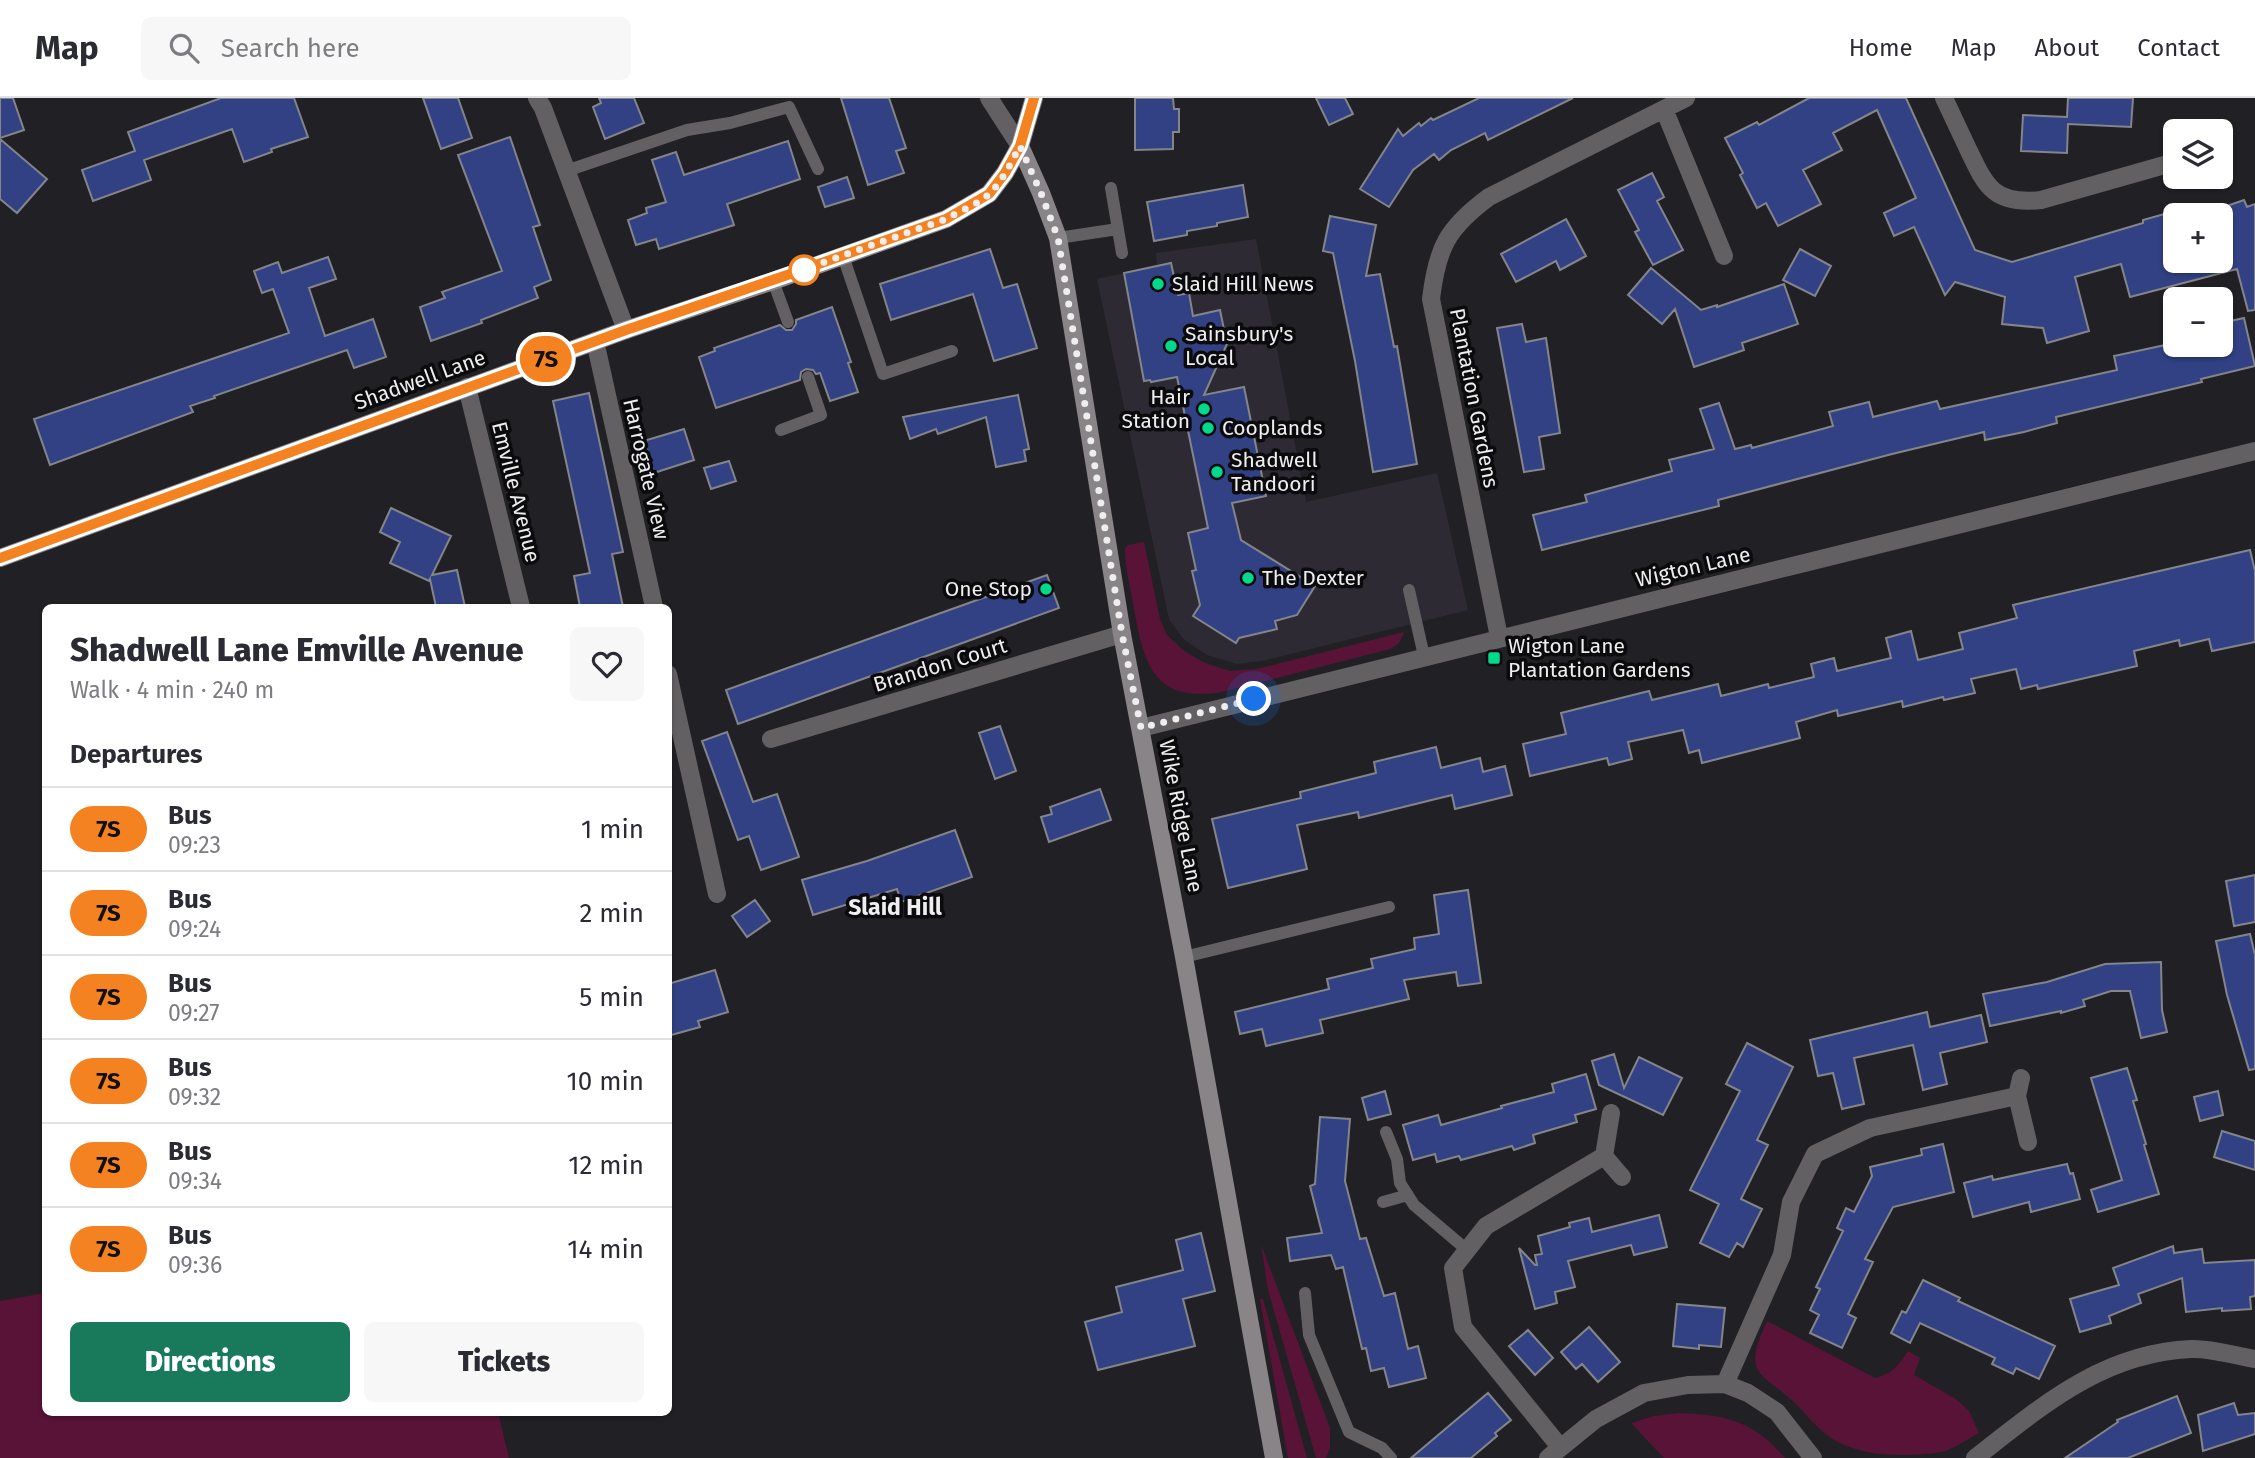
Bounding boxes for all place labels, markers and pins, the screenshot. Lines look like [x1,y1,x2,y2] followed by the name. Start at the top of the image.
[789,255,819,285] unlabelled marker
[1172,271,1314,297] place label: Slaid Hill News
[1150,276,1166,292] marker: Slaid Hill News
[1185,321,1293,371] place label: Sainsbury's Local
[1163,338,1179,354] marker: Sainsbury's Local
[1122,384,1190,434] place label: Hair Station
[1196,401,1212,417] marker: Hair Station
[1222,415,1323,441] place label: Cooplands
[1200,420,1216,436] marker: Cooplands
[1231,447,1318,497] place label: Shadwell Tandoori
[1209,464,1225,480] marker: Shadwell Tandoori
[1262,565,1364,591] place label: The Dexter
[1240,570,1256,586] marker: The Dexter
[945,576,1032,602] place label: One Stop
[1038,581,1054,597] marker: One Stop
[1508,633,1691,683] place label: Wigton Lane Plantation Gardens
[1486,650,1502,666] marker: Wigton Lane Plantation Gardens

